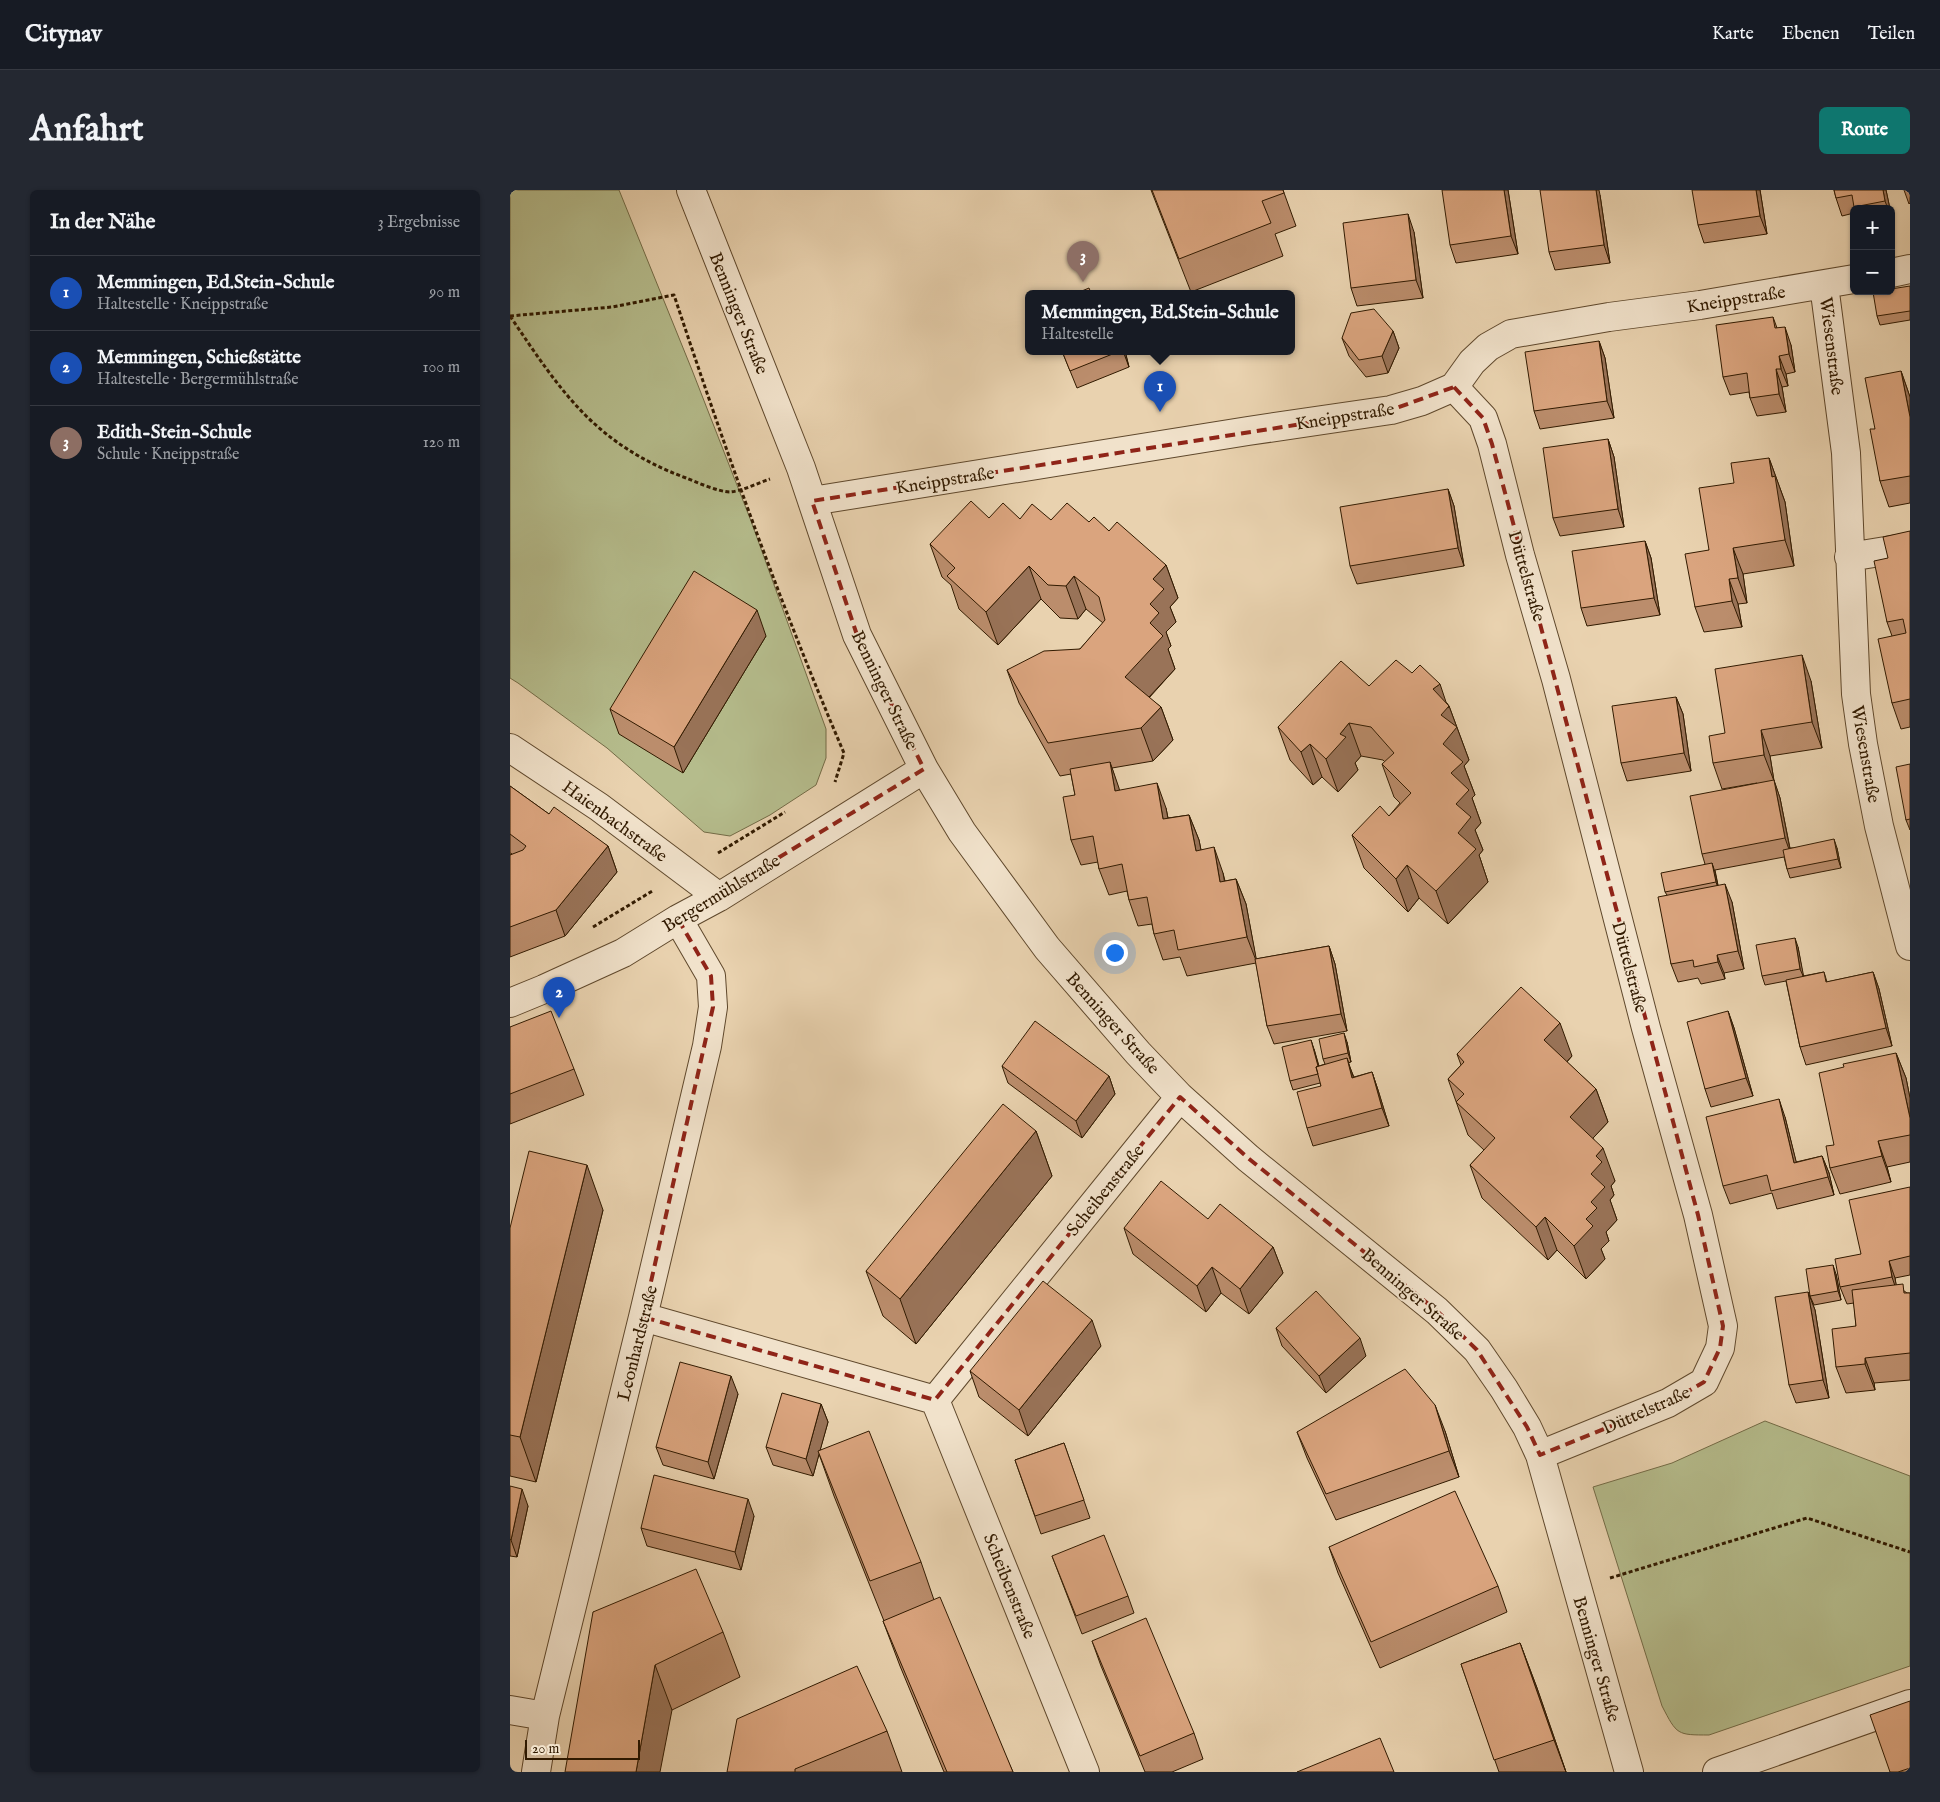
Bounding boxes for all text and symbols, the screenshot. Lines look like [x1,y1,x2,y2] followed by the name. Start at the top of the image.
[25,19,102,50] text: Citynav
[1712,23,1754,46] text: Karte
[1782,23,1840,46] text: Ebenen
[1868,23,1915,46] text: Teilen
[1819,107,1910,154] button: Route
[30,108,144,153] text: Anfahrt
[1850,205,1895,295] map controls
[1850,205,1895,250] button: +
[50,209,156,236] text: In der Nähe
[378,213,460,233] text: 3 Ergebnisse
[1067,241,1099,282] pin: 3
[703,249,773,378] street label: Benninger Straße
[1850,250,1895,295] button: −
[97,271,335,295] text: Memmingen, Ed.Stein-Schule
[1685,281,1787,320] street label: Kneippstraße
[63,283,69,303] text: 1
[429,283,460,303] text: 90 m
[1025,290,1295,355] popup
[97,295,268,315] text: Haltestelle · Kneippstraße
[1813,296,1848,397] street label: Wiesenstraße
[1041,301,1279,325] text: Memmingen, Ed.Stein-Schule
[1041,325,1114,345] text: Haltestelle
[97,346,301,370] text: Memmingen, Schießstätte
[62,358,70,378] text: 2
[423,358,460,378] text: 100 m
[97,370,299,390] text: Haltestelle · Bergermühlstraße
[1144,371,1176,412] pin: 1
[1294,398,1396,437] street label: Kneippstraße
[97,421,251,445] text: Edith-Stein-Schule
[63,433,69,453] text: 3
[423,433,460,453] text: 120 m
[97,445,239,465] text: Schule · Kneippstraße
[894,462,996,501] street label: Kneippstraße
[1502,528,1550,625] street label: Düttelstraße
[845,627,922,754] street label: Benninger Straße
[1845,704,1884,805] street label: Wiesenstraße
[557,776,671,868] street label: Haienbachstraße
[659,850,785,939] street label: Bergermühlstraße
[1605,919,1652,1016] street label: Düttelstraße
[1102,940,1128,966] your location
[1060,968,1164,1080] street label: Benninger Straße
[543,977,575,1018] pin: 2
[1062,1140,1150,1241] street label: Scheibenstraße
[1356,1244,1468,1346] street label: Benninger Straße
[613,1283,664,1404] street label: Leonhardstraße
[1599,1382,1694,1441] street label: Düttelstraße
[977,1531,1040,1643] street label: Scheibenstraße
[1567,1594,1624,1725] street label: Benninger Straße
[525,1737,640,1760] scale bar
[532,1740,559,1758] text: 20 m

